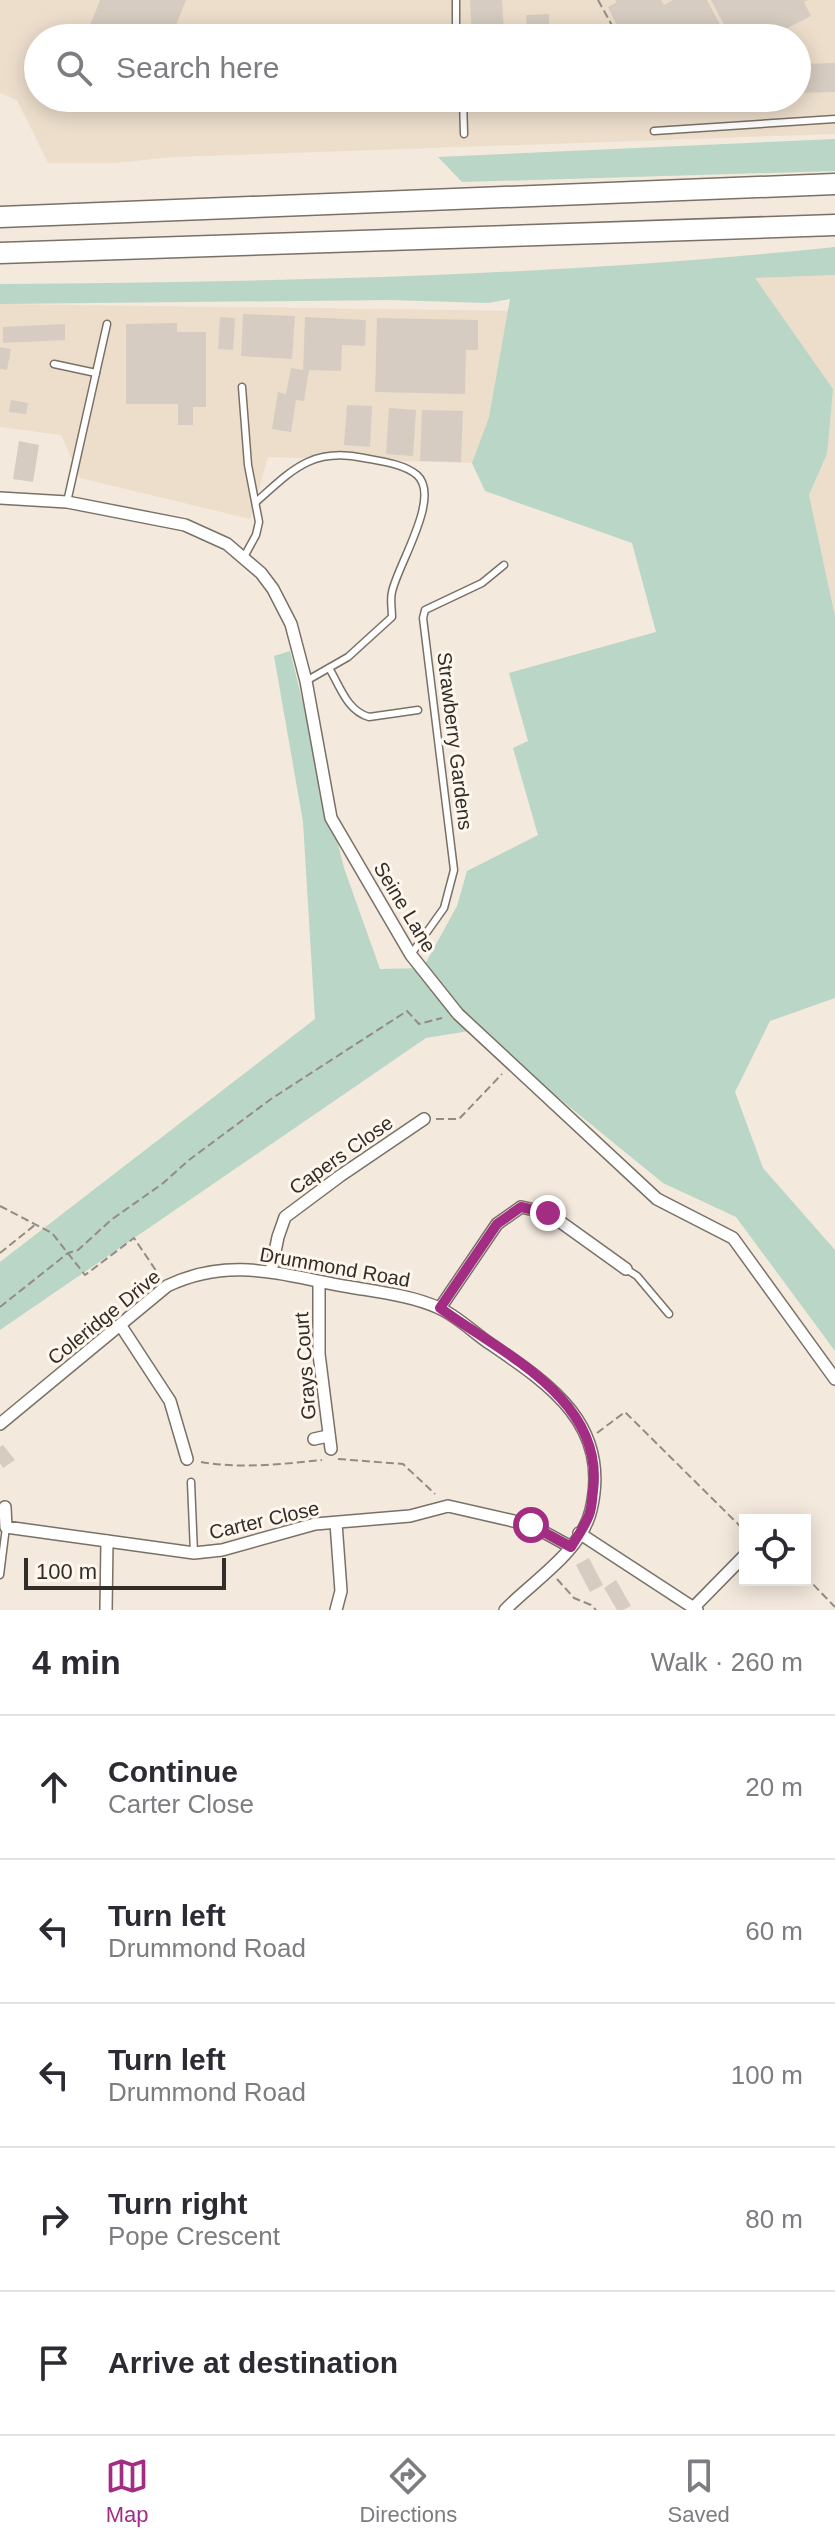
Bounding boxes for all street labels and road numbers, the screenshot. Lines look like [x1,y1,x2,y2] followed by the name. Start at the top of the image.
[433,651,477,831] street label: Strawberry Gardens
[370,858,440,956] street label: Seine Lane
[285,1111,397,1199] street label: Capers Close
[258,1243,412,1291] street label: Drummond Road
[44,1265,164,1369] street label: Coleridge Drive
[290,1311,320,1421] street label: Grays Court
[207,1497,321,1543] street label: Carter Close

